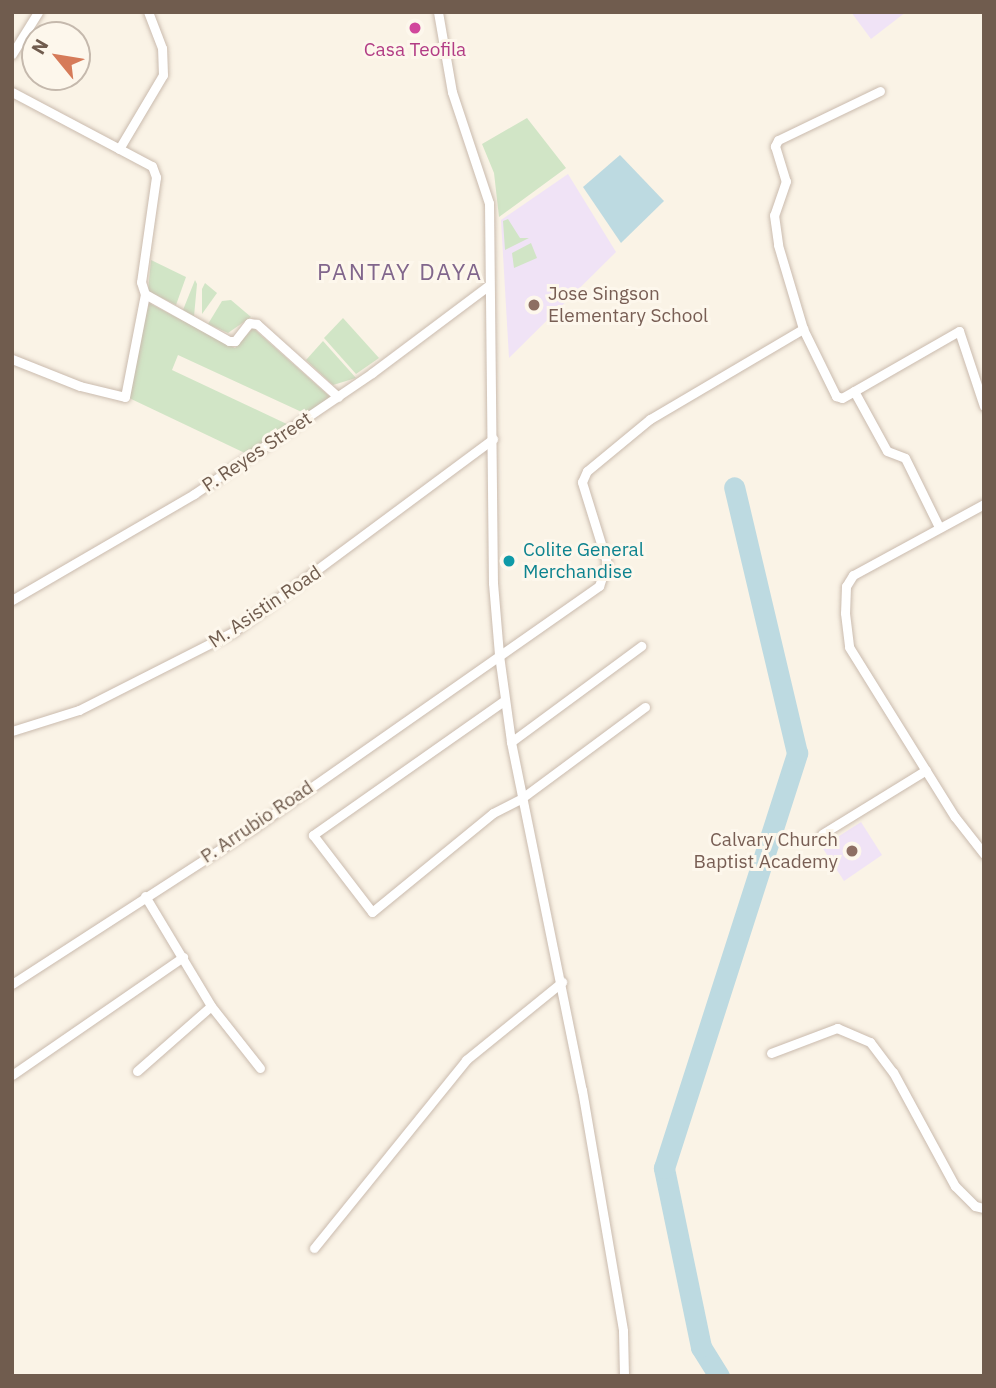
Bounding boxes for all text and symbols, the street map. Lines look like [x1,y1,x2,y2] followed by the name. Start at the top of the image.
[407,20,423,36] marker: Casa Teofila
[21,21,91,91] north arrow
[26,35,53,58] text: N
[364,39,466,61] place label: Casa Teofila
[318,257,482,285] district label: PANTAY DAYA
[548,283,708,327] place label: Jose Singson Elementary School
[526,297,542,313] marker: Jose Singson Elementary School
[198,407,316,497] street label: P. Reyes Street
[523,539,644,583] place label: Colite General Merchandise
[501,553,517,569] marker: Colite General Merchandise
[204,561,326,653] street label: M. Asistin Road
[196,776,318,868] street label: P. Arrubio Road
[694,829,838,873] place label: Calvary Church Baptist Academy
[844,843,860,859] marker: Calvary Church Baptist Academy

